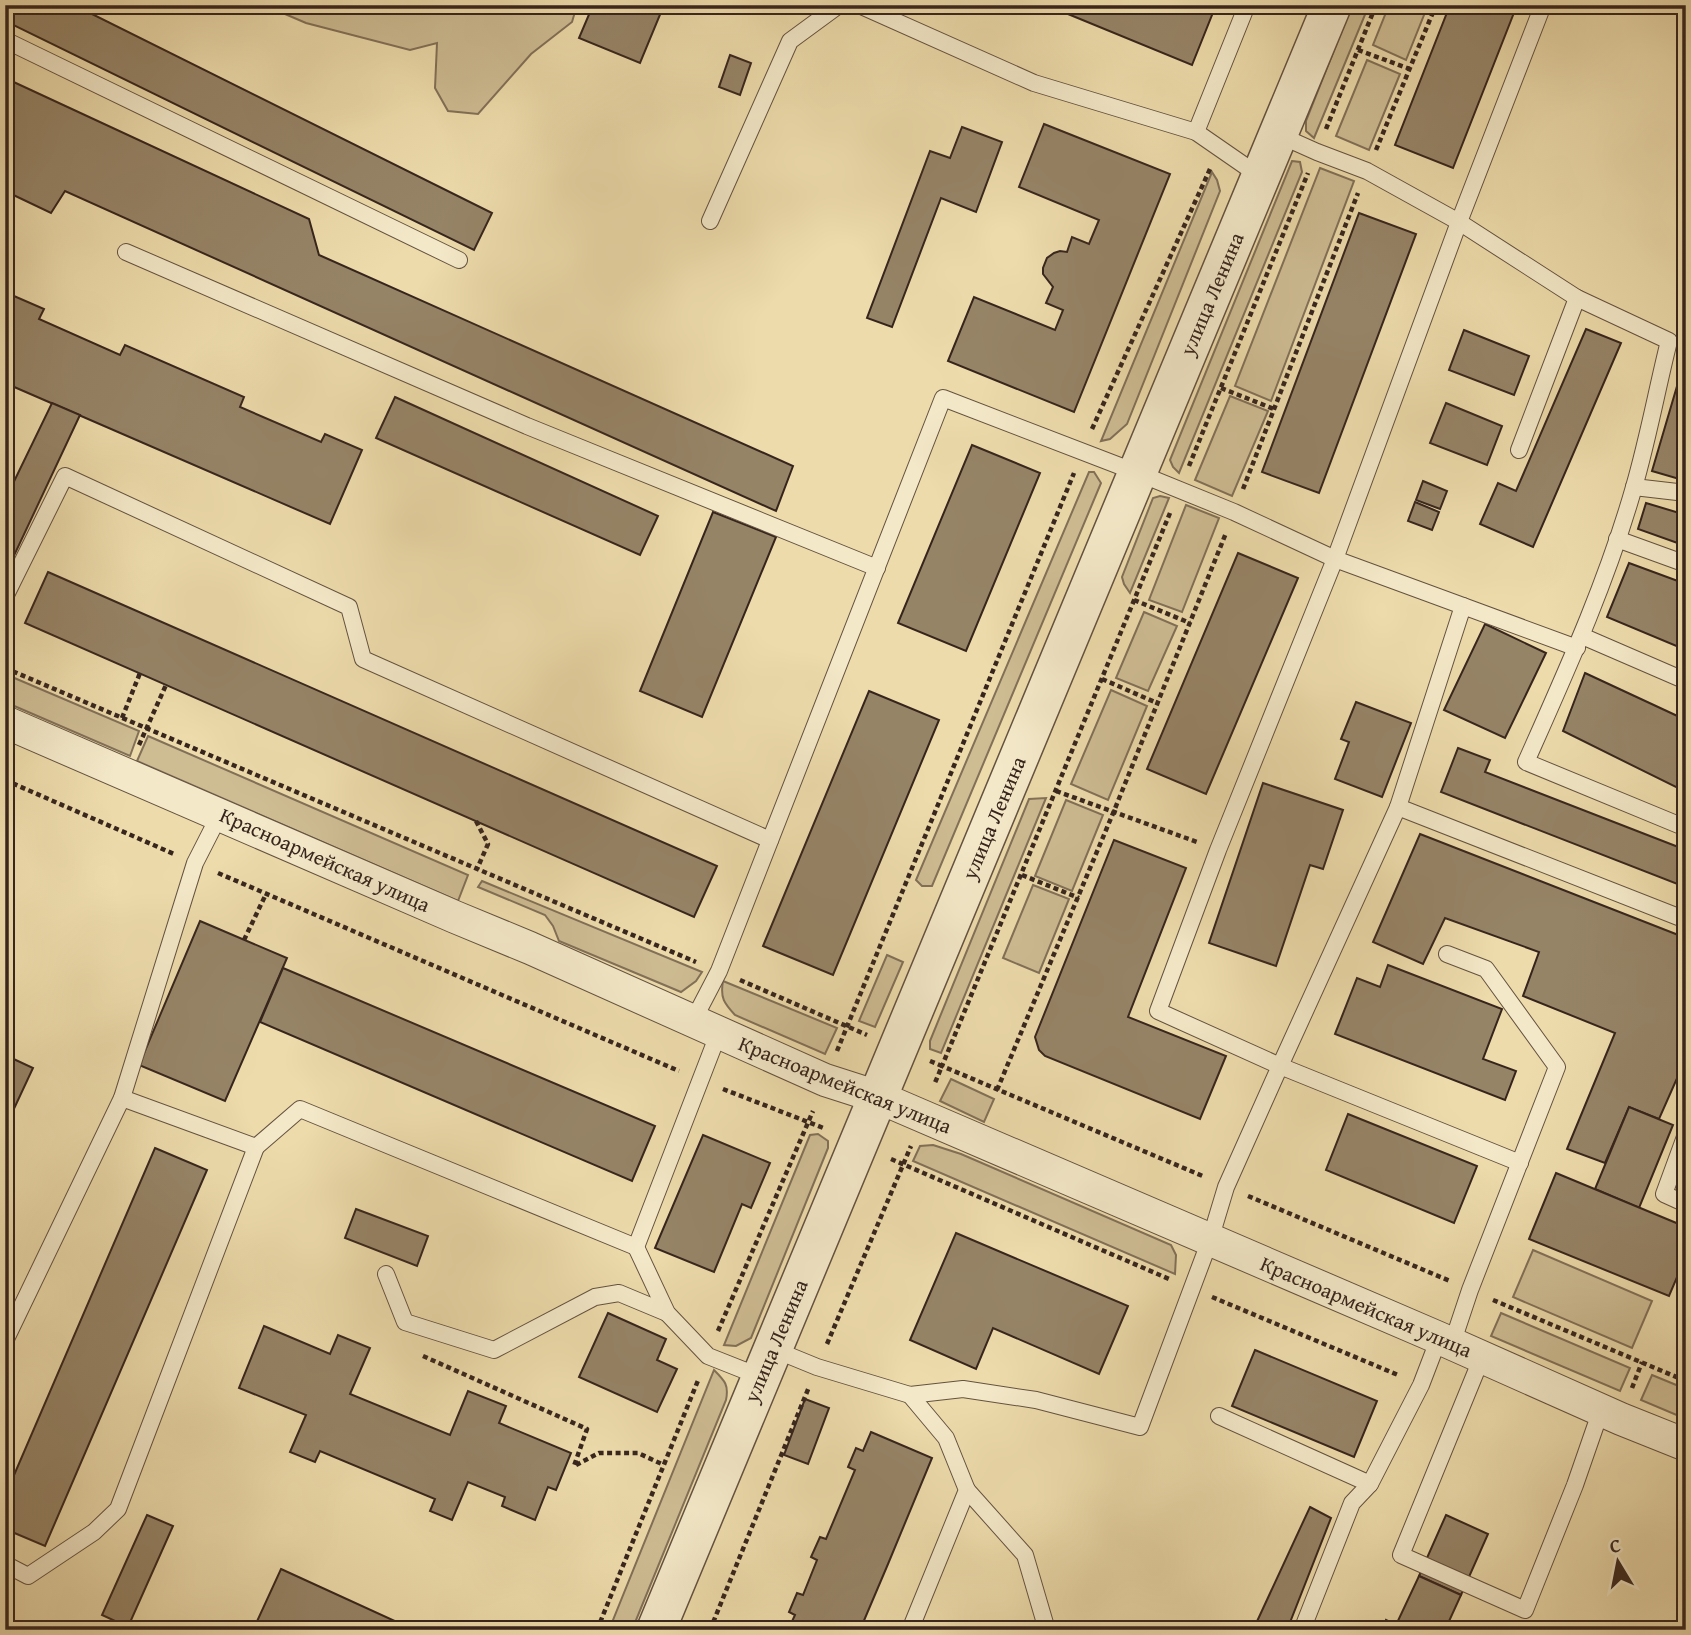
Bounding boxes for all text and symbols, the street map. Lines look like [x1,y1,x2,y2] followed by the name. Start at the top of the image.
[1171,227,1251,361] street label: улица Ленина
[953,751,1033,885] street label: улица Ленина
[215,799,435,920] street label: Красноармейская улица
[734,1028,956,1141] street label: Красноармейская улица
[1255,1248,1477,1365] street label: Красноармейская улица
[735,1274,815,1408] street label: улица Ленина
[1582,1526,1652,1596] north arrow
[1607,1530,1623,1560] text: С

